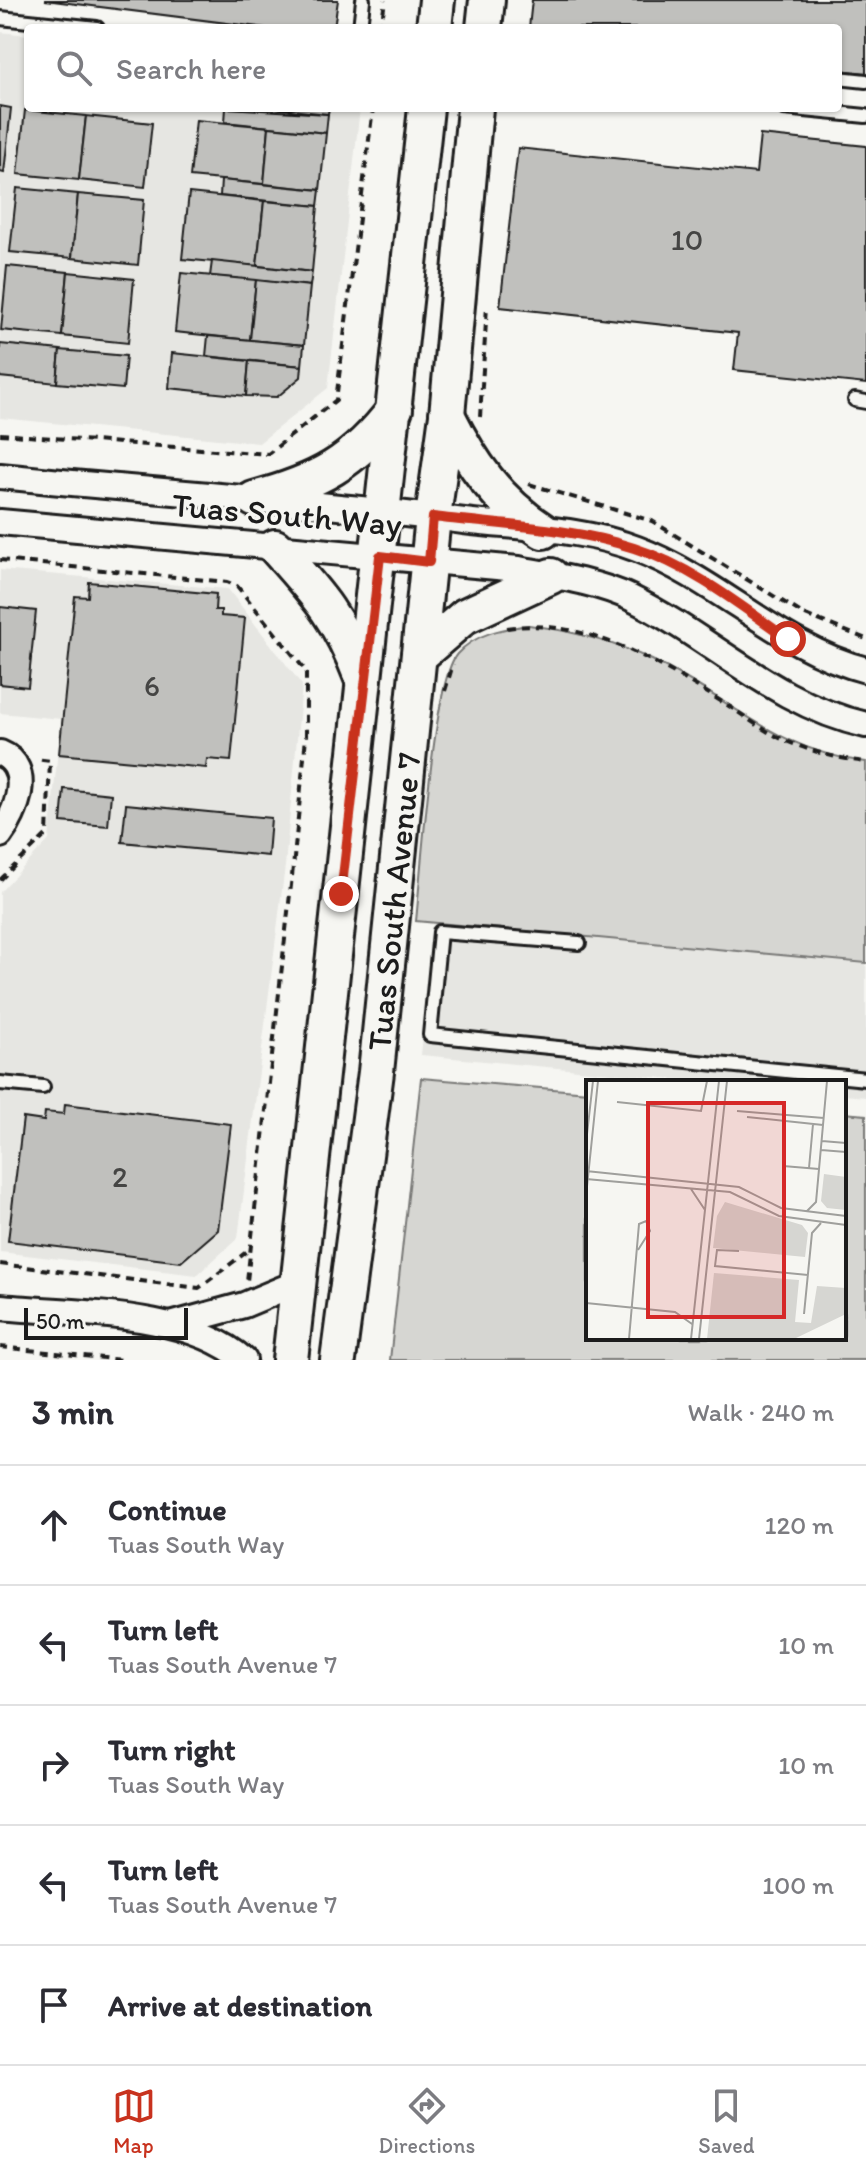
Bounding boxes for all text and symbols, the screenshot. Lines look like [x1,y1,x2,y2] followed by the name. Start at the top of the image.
[24,24,842,112] search box
[52,46,96,90] icon: search
[116,50,266,87] text: Search here
[671,221,703,258] house number: 10
[170,484,404,545] street label: Tuas South Way
[770,621,806,657] route start
[144,667,160,704] house number: 6
[358,750,430,1053] street label: Tuas South Avenue 7
[323,876,359,912] route end
[586,1080,846,1340] inset map
[112,1158,128,1195] house number: 2
[24,1304,188,1340] scale bar
[36,1308,85,1335] text: 50 m
[32,1392,114,1433] text: 3 min
[688,1396,834,1428] text: Walk · 240 m
[108,1491,227,1528] text: Continue
[32,1503,76,1547] icon: ahead
[765,1509,834,1541] text: 120 m
[108,1528,284,1560] text: Tuas South Way
[108,1611,219,1648] text: Turn left
[32,1623,76,1667] icon: left
[778,1629,834,1661] text: 10 m
[108,1648,337,1680] text: Tuas South Avenue 7
[108,1731,236,1768] text: Turn right
[32,1743,76,1787] icon: right
[778,1749,834,1781] text: 10 m
[108,1768,284,1800] text: Tuas South Way
[108,1851,219,1888] text: Turn left
[32,1863,76,1907] icon: left
[762,1869,834,1901] text: 100 m
[108,1888,337,1920] text: Tuas South Avenue 7
[32,1983,76,2027] icon: arrive
[108,1987,372,2024] text: Arrive at destination
[112,2084,156,2159] tab: Map
[379,2084,475,2159] tab: Directions
[698,2084,754,2159] tab: Saved

